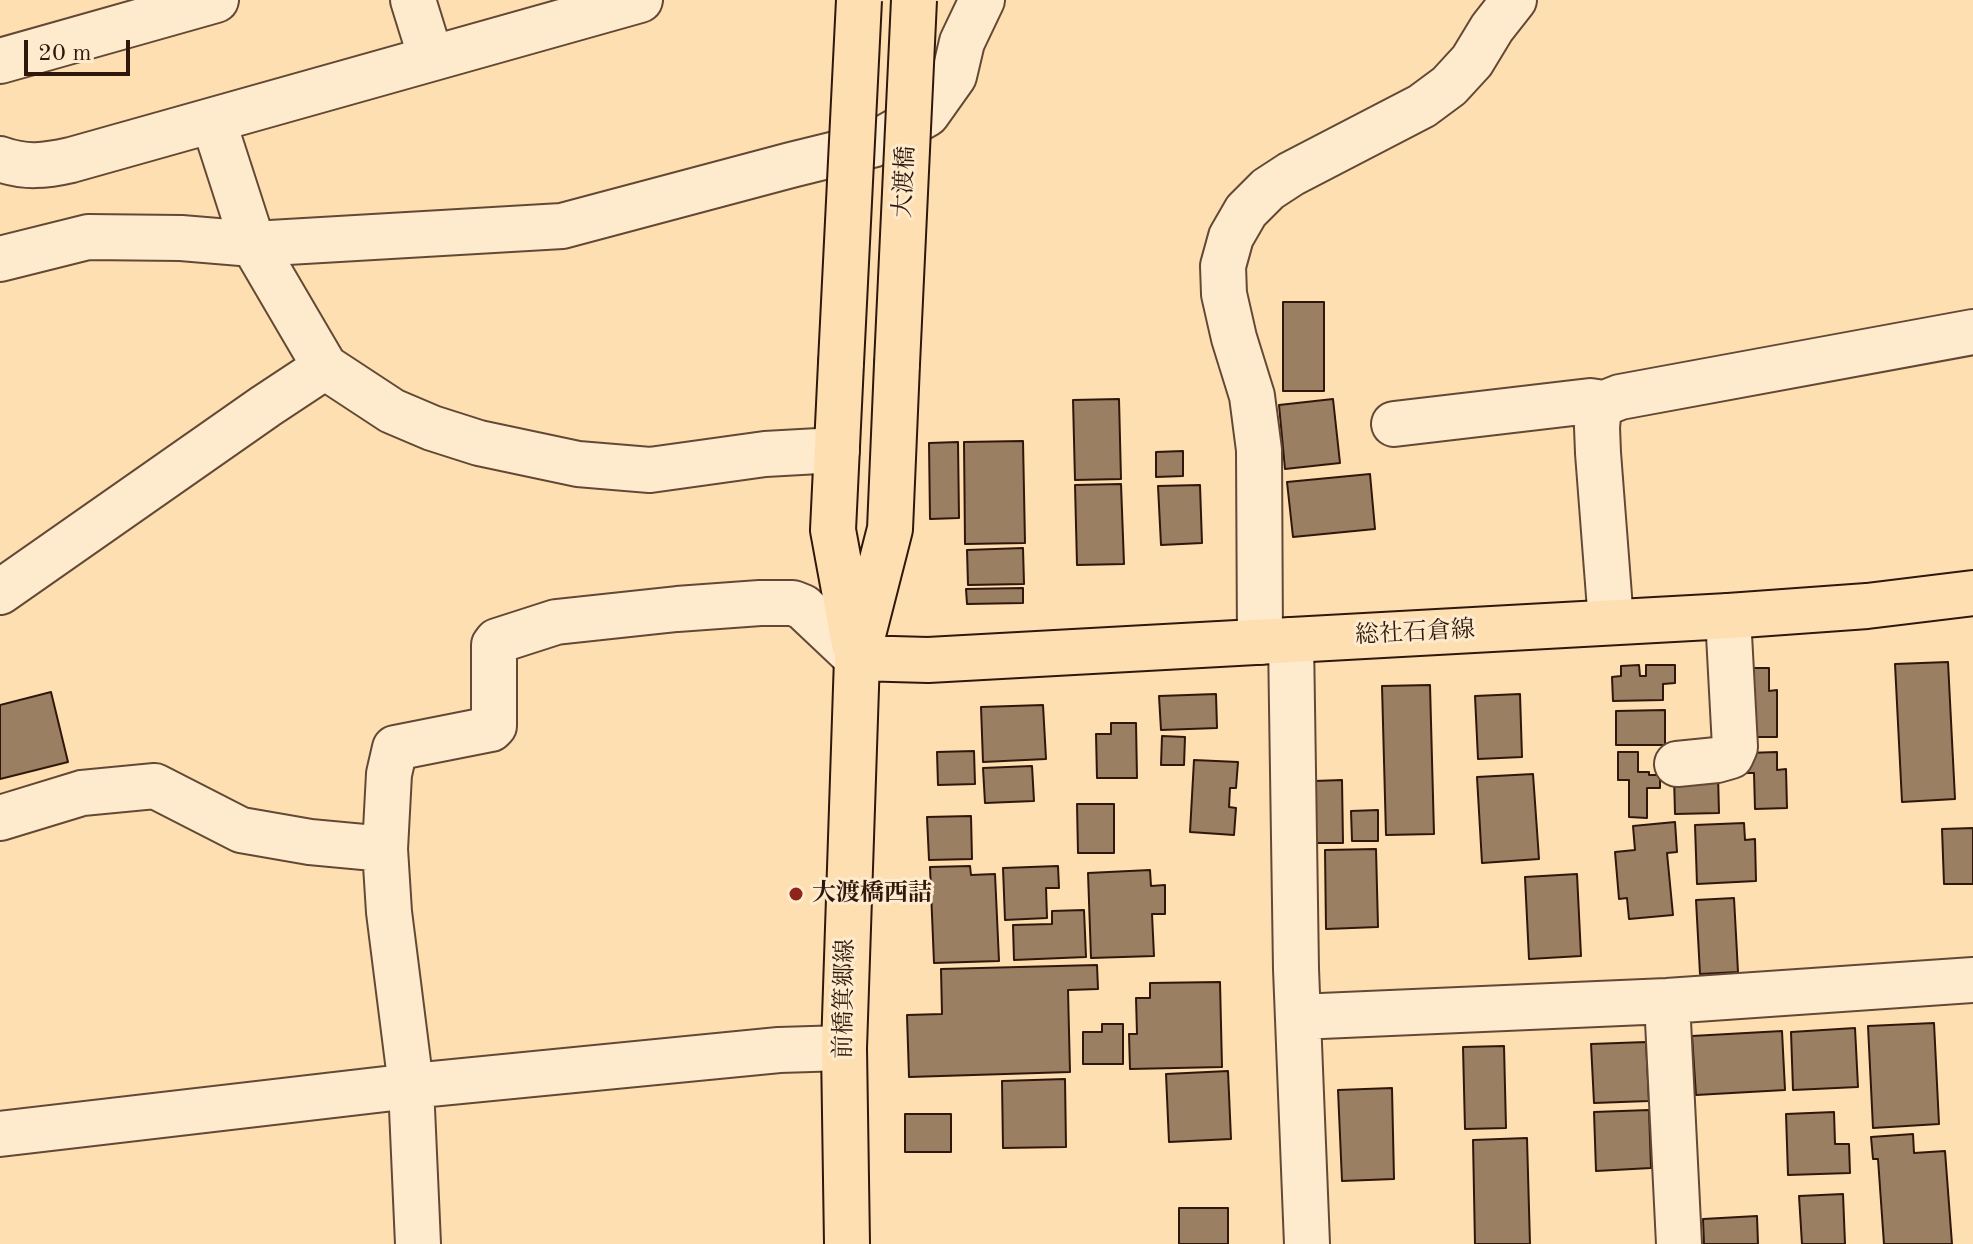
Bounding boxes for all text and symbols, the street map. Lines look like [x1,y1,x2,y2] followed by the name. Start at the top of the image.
[28,24,134,74] scale bar
[38,42,92,66] text: 20 m
[889,145,921,219] street label: 大渡橋
[1354,615,1476,651] street label: 総社石倉線
[812,880,932,908] place label: 大渡橋西詰
[787,885,805,903] marker: 大渡橋西詰
[830,939,860,1059] street label: 前橋箕郷線

